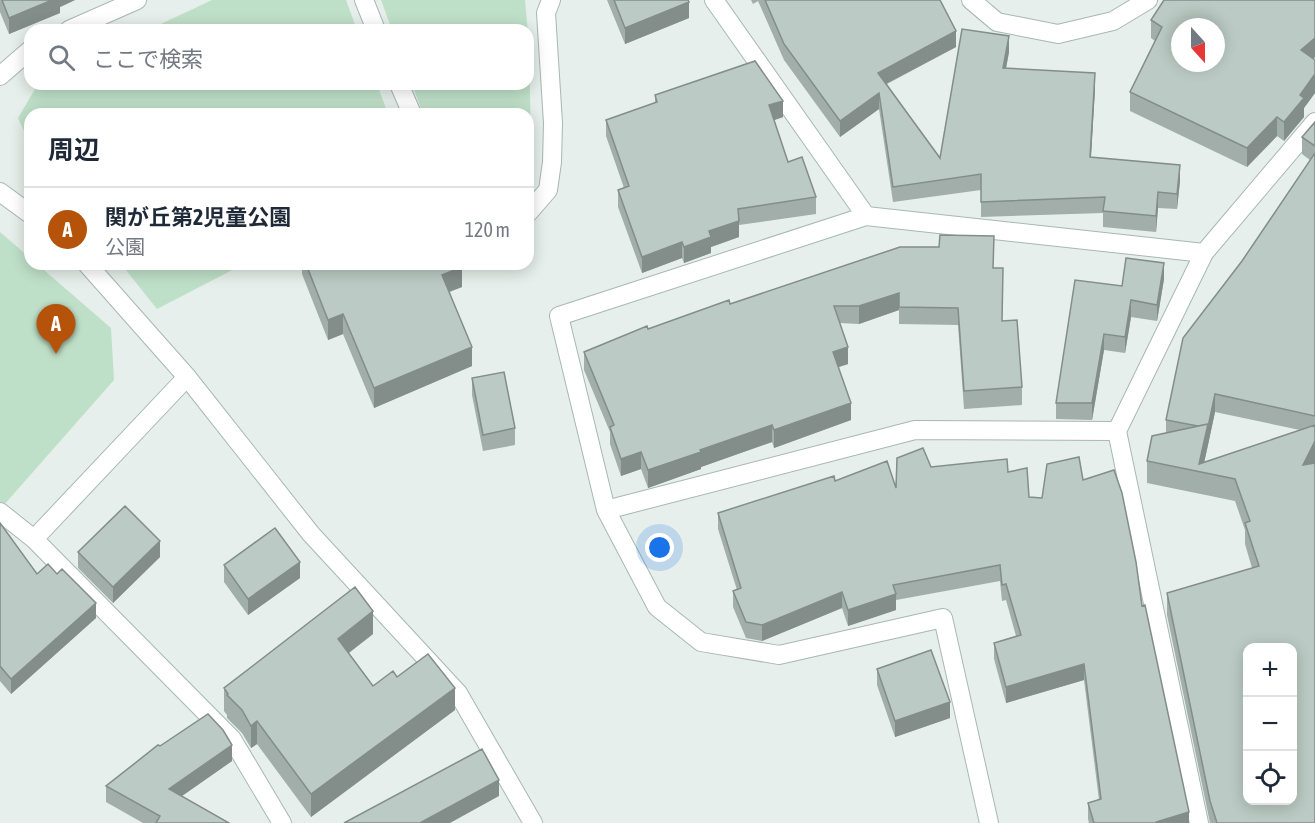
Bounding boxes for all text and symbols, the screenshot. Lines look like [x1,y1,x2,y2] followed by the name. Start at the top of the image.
[1171,18,1225,72] north arrow
[24,24,534,90] search box
[45,41,78,74] icon: search
[93,46,203,72] text: ここで検索
[48,135,100,165] text: 周辺
[105,204,291,230] text: 関が丘第2児童公園
[63,218,72,241] text: A
[465,218,510,241] text: 120 m
[105,235,145,258] text: 公園
[36,304,76,354] pin: A
[645,533,674,562] your location
[1243,643,1297,805] map controls
[1243,643,1297,697] button: +
[1243,697,1297,751] button: −
[1243,751,1297,805] button: locate

